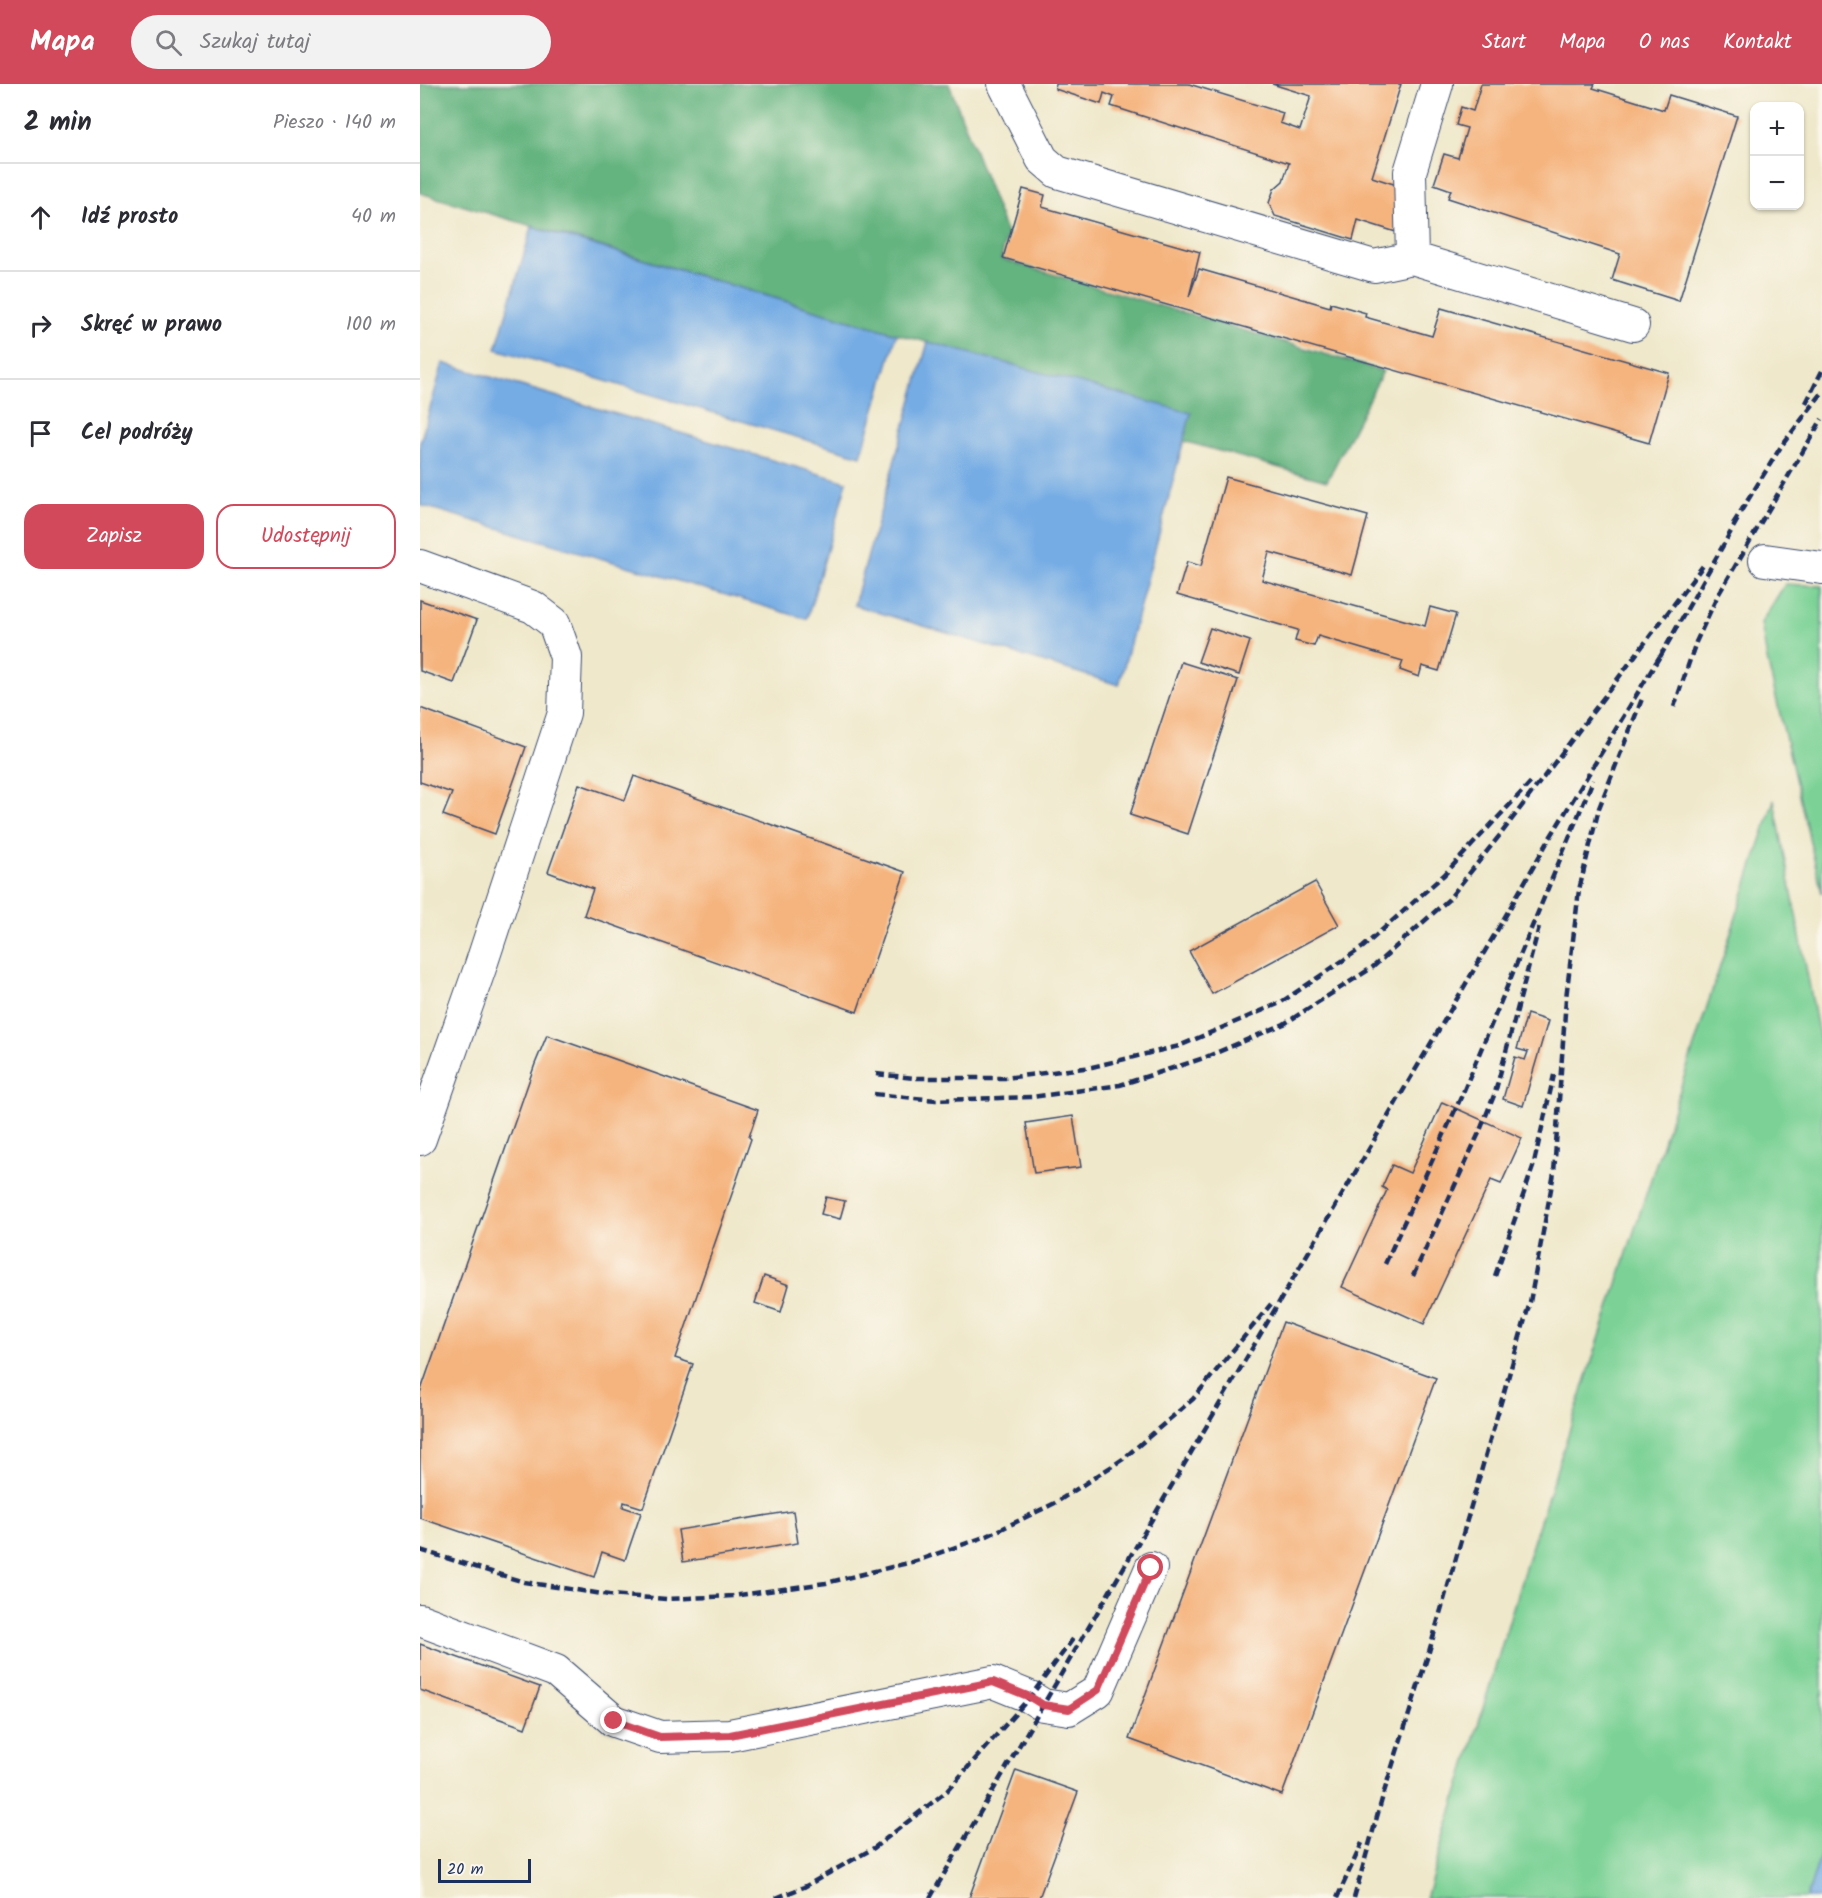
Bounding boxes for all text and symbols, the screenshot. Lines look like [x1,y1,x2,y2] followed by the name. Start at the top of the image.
[131,15,551,69] search box
[30,20,95,65] text: Mapa
[200,25,310,60] text: Szukaj tutaj
[152,26,185,59] icon: search
[1482,26,1526,59] text: Start
[1559,26,1606,59] text: Mapa
[1639,26,1690,59] text: O nas
[1723,26,1792,59] text: Kontakt
[24,102,92,144] text: 2 min
[1750,102,1804,210] map controls
[1750,102,1804,156] button: +
[273,107,396,139] text: Pieszo · 140 m
[1750,156,1804,210] button: −
[81,200,178,235] text: Idź prosto
[24,201,57,234] icon: ahead
[351,201,396,233] text: 40 m
[81,308,222,343] text: Skręć w prawo
[24,309,57,342] icon: right
[346,309,396,341] text: 100 m
[81,416,193,451] text: Cel podróży
[24,417,57,450] icon: arrive
[24,504,204,569] button: Zapisz
[216,504,396,569] button: Udostępnij
[1137,1554,1163,1580] route start
[600,1707,626,1733] route end
[438,1856,531,1884] scale bar
[447,1857,483,1882] text: 20 m

